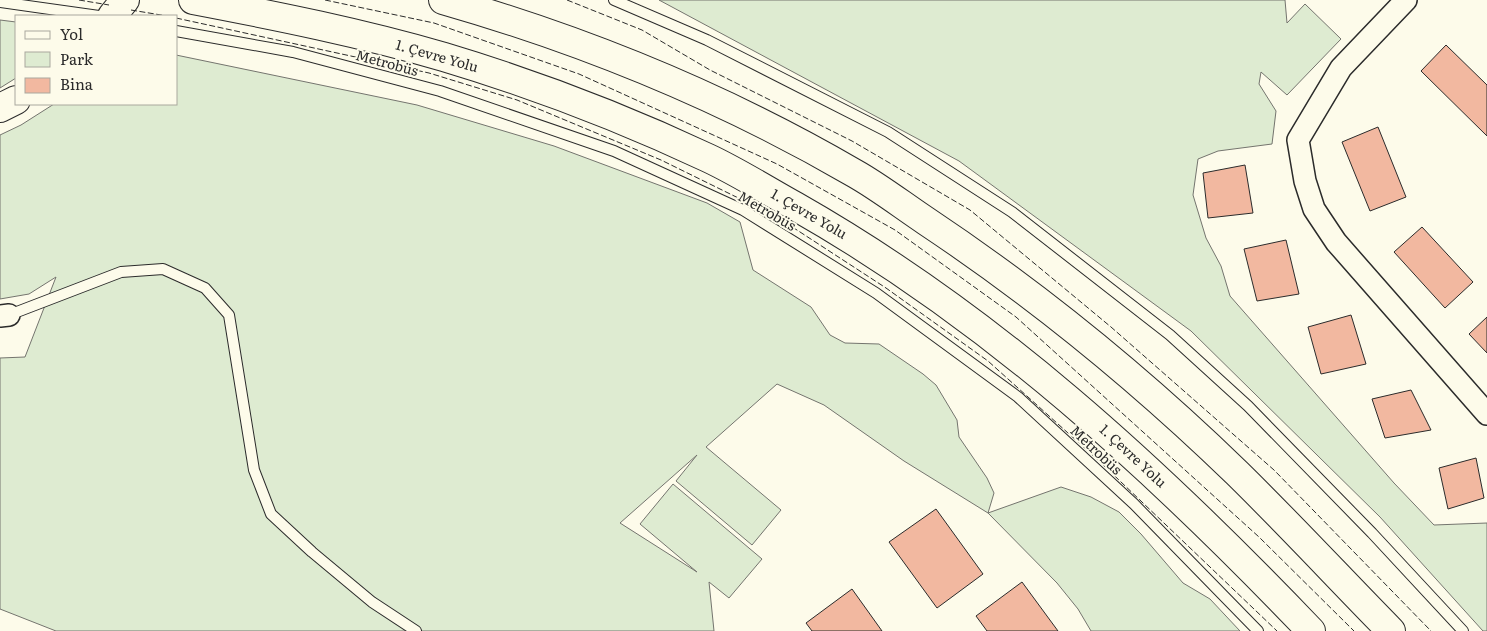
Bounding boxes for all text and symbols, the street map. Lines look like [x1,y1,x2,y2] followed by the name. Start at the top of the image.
[15,15,178,105] legend
[60,22,83,45] text: Yol
[394,34,481,76] street label: 1. Çevre Yolu
[354,44,421,80] street label: Metrobüs
[60,47,94,70] text: Park
[60,72,94,95] text: Bina
[768,183,851,243] street label: 1. Çevre Yolu
[735,185,800,235] street label: Metrobüs
[1096,419,1172,492] street label: 1. Çevre Yolu
[1066,420,1127,478] street label: Metrobüs

